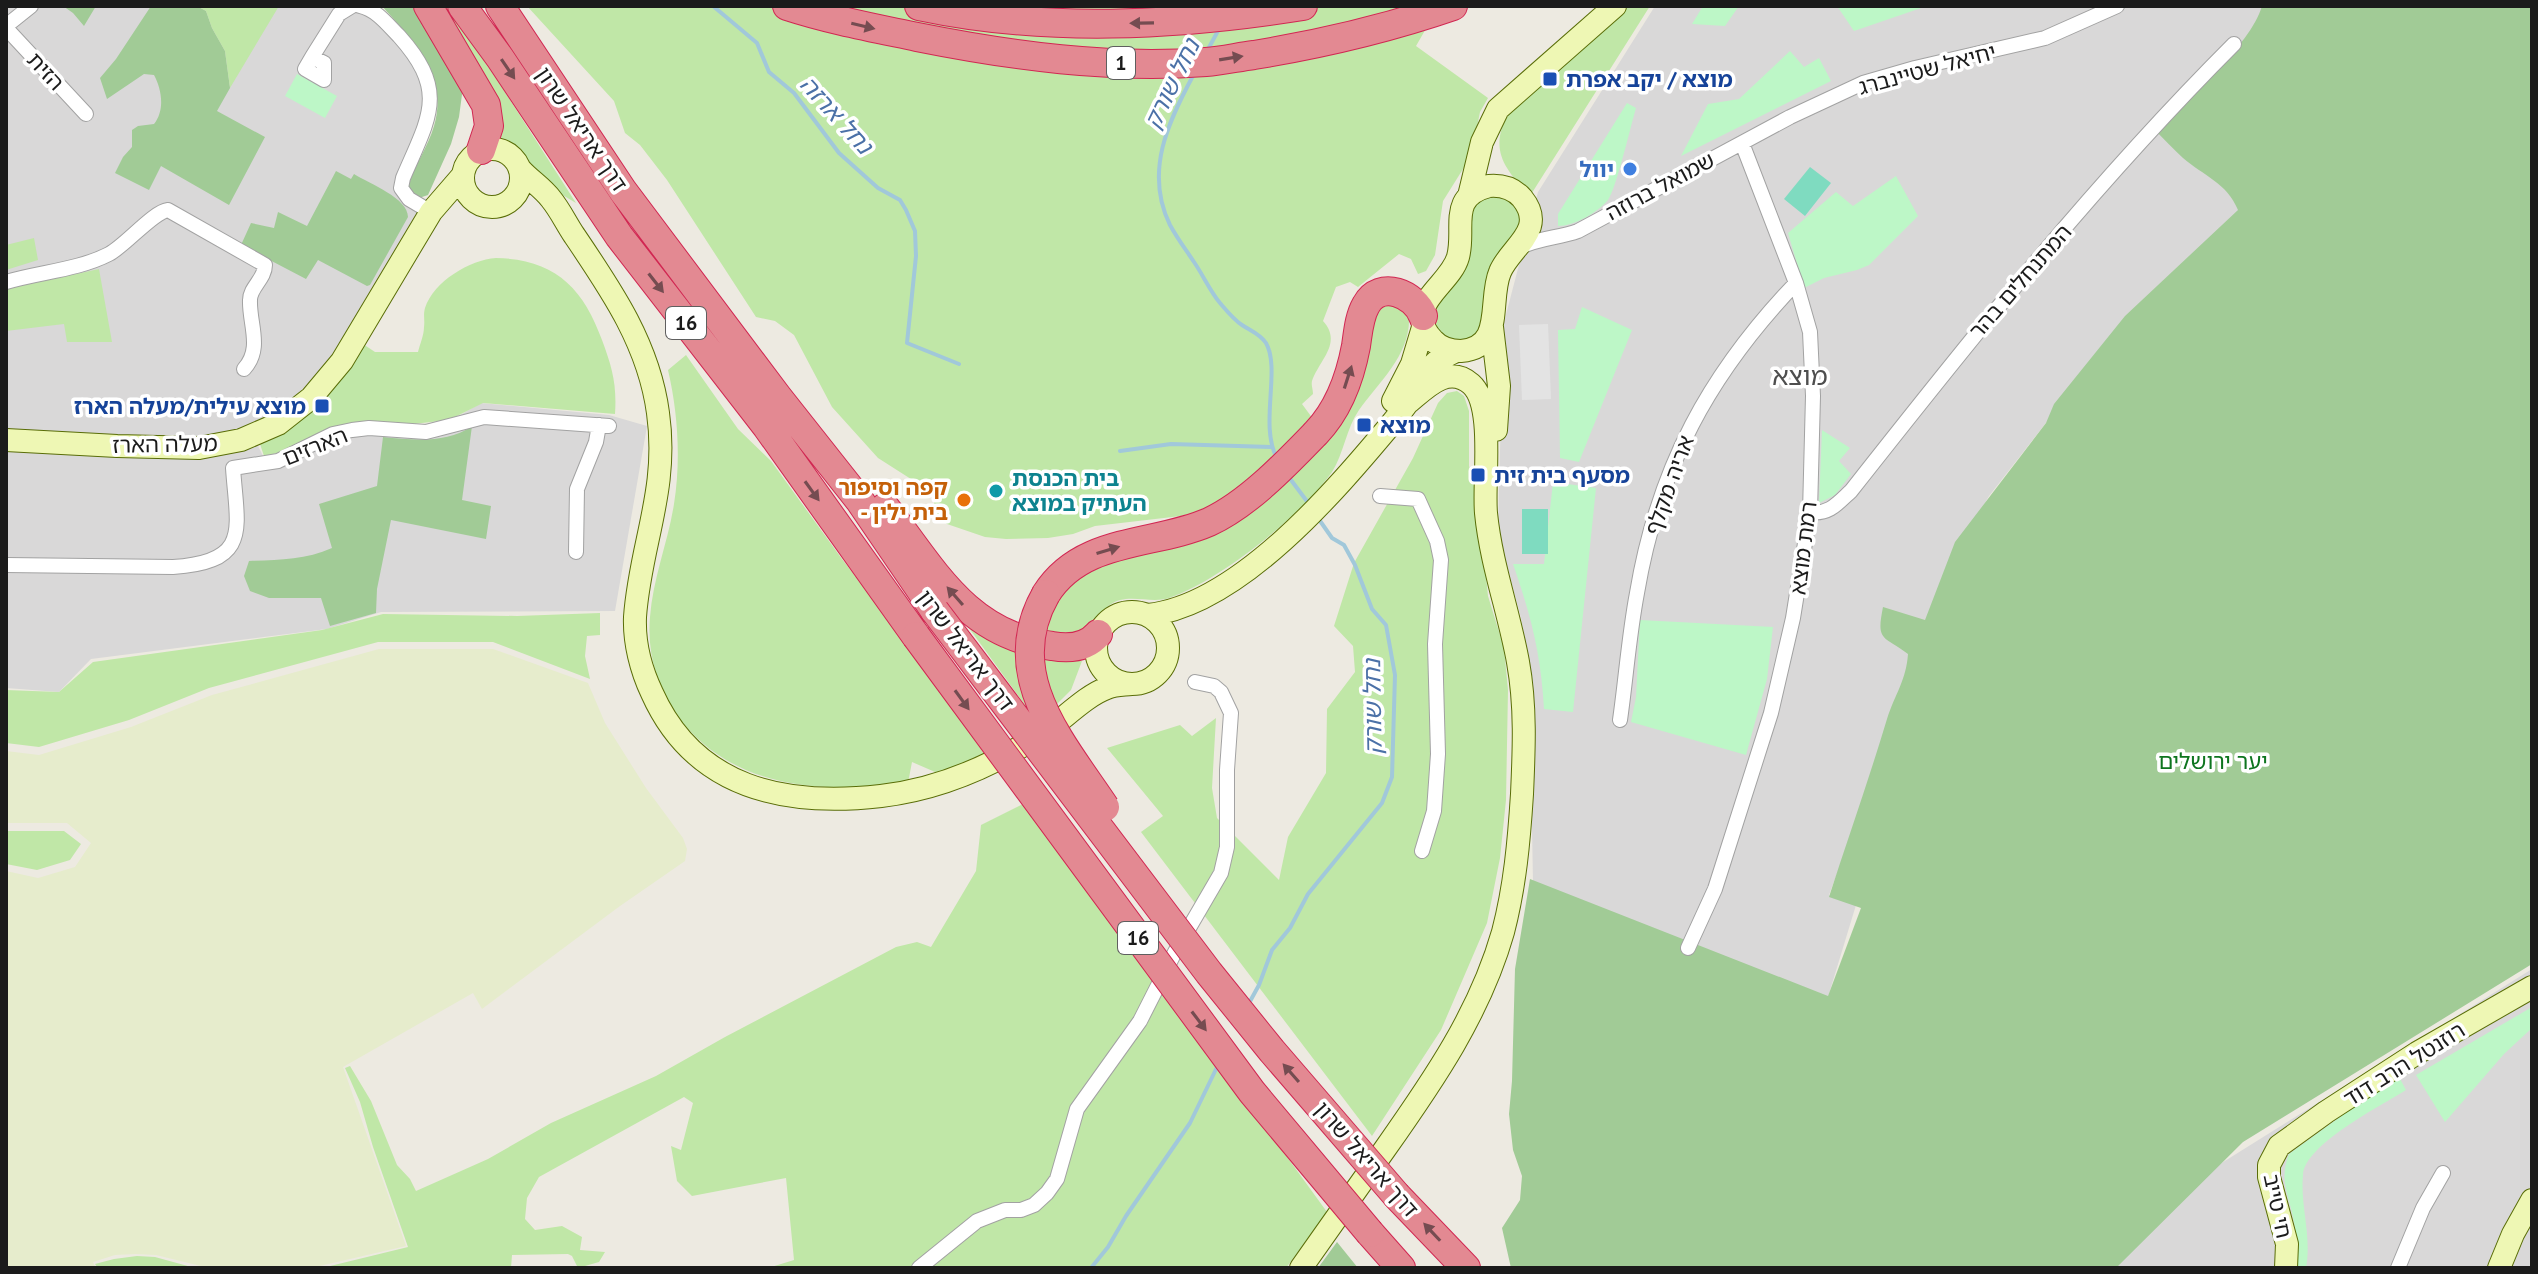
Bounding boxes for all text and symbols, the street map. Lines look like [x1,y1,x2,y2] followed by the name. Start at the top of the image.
[1129,17,1154,29] one-way arrow
[850,20,875,32] one-way arrow
[1137,32,1207,134] water label: נחל שורק
[1855,37,1999,101] street label: יחיאל שטיינברג
[21,46,71,96] street label: הזית
[1107,47,1135,79] road number: 1
[1219,51,1244,64] one-way arrow
[500,59,515,80] one-way arrow
[530,61,634,197] street label: דרך אריאל שרון
[1566,65,1733,93] place label: מוצא / יקב אפרת
[793,69,881,162] water label: נחל ארזה
[1541,70,1559,88] marker: מוצא / יקב אפרת
[1601,146,1719,226] street label: שמואל ברוזה
[1580,155,1614,183] place label: יוול
[1621,160,1639,178] marker: יוול
[1963,218,2077,344] street label: המתנחלים בהר
[647,273,663,293] one-way arrow
[666,307,706,339] road number: 16
[1772,359,1828,392] district label: מוצא
[1342,365,1355,389] one-way arrow
[74,392,306,420] place label: מוצא עילית/מעלה הארז
[313,397,331,415] marker: מוצא עילית/מעלה הארז
[1380,411,1431,439] place label: מוצא
[1355,416,1373,434] marker: מוצא
[279,420,351,472] street label: הארזים
[112,429,218,459] street label: מעלה הארז
[1638,431,1700,539] street label: אריה מקלף
[1494,461,1630,489] place label: מסעף בית זית
[1012,464,1147,517] place label: בית הכנסת העתיק במוצא
[1469,466,1487,484] marker: מסעף בית זית
[838,473,948,526] place label: קפה וסיפור - בית ילין
[804,480,819,501] one-way arrow
[987,482,1005,500] marker: בית הכנסת העתיק במוצא
[955,491,973,509] marker: קפה וסיפור - בית ילין
[1783,500,1823,596] street label: רמת מוצא
[1096,543,1120,555] one-way arrow
[911,584,1021,716] street label: דרך אריאל שרון
[947,587,964,607] one-way arrow
[1356,657,1389,755] water label: נחל שורק
[953,689,969,710] one-way arrow
[2158,747,2268,775] park label: יער ירושלים
[1118,922,1158,954] road number: 16
[1191,1011,1207,1031] one-way arrow
[2338,1016,2470,1112] street label: רוזנטל הרב דוד
[1283,1064,1300,1084] one-way arrow
[1309,1095,1425,1223] street label: דרך אריאל שרון
[2258,1171,2298,1241] street label: חי טייב
[1423,1223,1441,1242] one-way arrow

